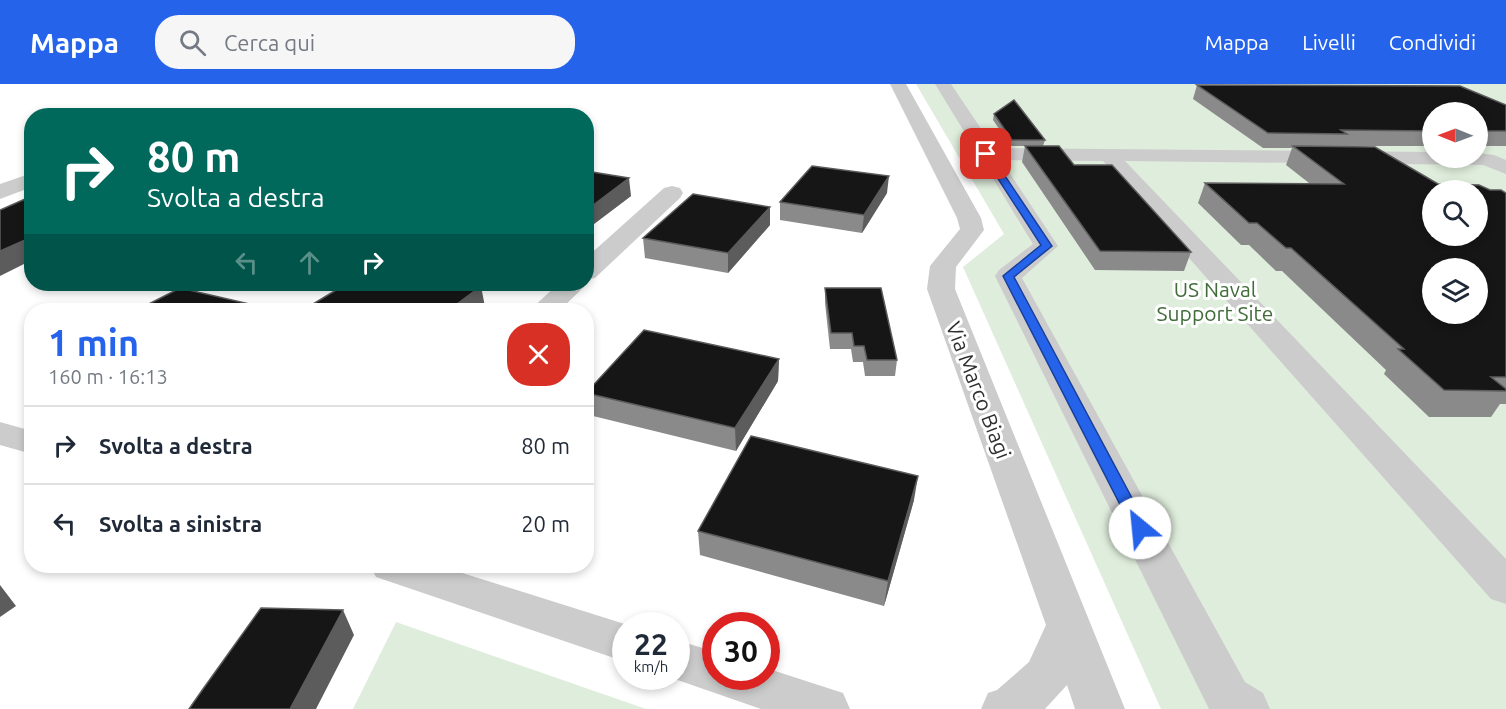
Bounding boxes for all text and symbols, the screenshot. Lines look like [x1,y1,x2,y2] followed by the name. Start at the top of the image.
[155,15,575,69] search box
[176,26,209,59] icon: search
[30,27,119,58] text: Mappa
[224,30,315,55] text: Cerca qui
[1205,30,1269,54] text: Mappa
[1302,30,1356,54] text: Livelli
[1389,30,1476,54] text: Condividi
[1422,102,1488,168] north arrow
[1422,102,1488,324] map controls
[960,128,1011,179] pin
[48,132,126,210] icon: right
[147,133,241,180] text: 80 m
[969,137,1002,170] icon: arrive
[1422,180,1488,246] button: search
[147,182,325,212] text: Svolta a destra
[230,246,263,279] icon: left
[293,246,326,279] icon: ahead
[356,246,389,279] icon: right
[1422,258,1488,324] button: layers
[1157,277,1273,325] park label: US Naval Support Site
[942,318,1016,462] street label: Via Marco Biagi
[48,322,139,363] text: 1 min
[507,323,570,386] button: close
[48,365,168,388] text: 160 m · 16:13
[48,429,81,462] icon: right
[99,433,253,458] text: Svolta a destra
[521,433,570,458] text: 80 m
[1108,496,1172,560] position arrow
[48,507,81,540] icon: left
[99,511,262,536] text: Svolta a sinistra
[521,511,570,536] text: 20 m
[702,612,780,690] speed limit sign: 30
[634,627,668,661] text: 22
[634,658,668,675] text: km/h

